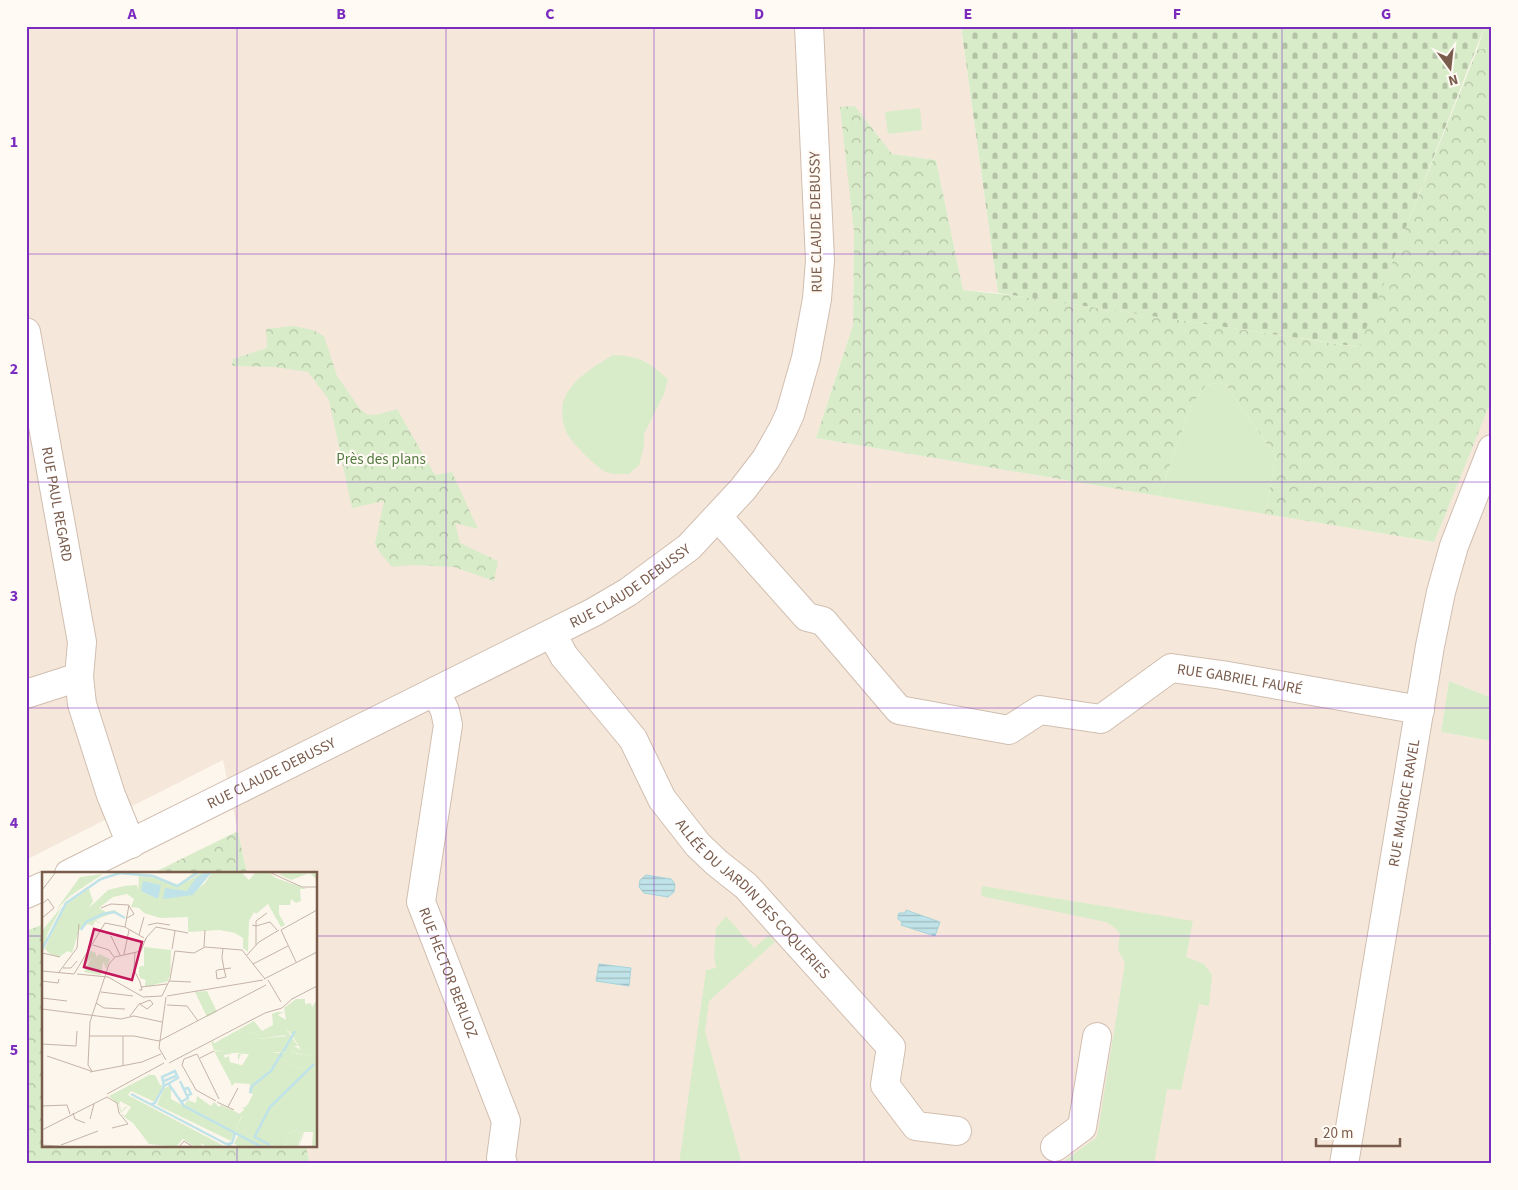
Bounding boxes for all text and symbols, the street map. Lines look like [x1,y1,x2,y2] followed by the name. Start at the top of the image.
[126,3,137,25] text: A
[336,3,346,25] text: B
[545,3,555,25] text: C
[754,3,764,25] text: D
[964,3,972,25] text: E
[1173,3,1181,25] text: F
[1381,3,1391,25] text: G
[1426,42,1476,92] north arrow
[1446,69,1460,90] text: N
[10,131,18,153] text: 1
[804,150,828,293] street label: RUE CLAUDE DEBUSSY
[10,358,18,380] text: 2
[36,445,78,563] street label: RUE PAUL REGARD
[336,449,426,470] park label: Près des plans
[566,538,696,633] street label: RUE CLAUDE DEBUSSY
[10,585,18,607] text: 3
[1176,658,1304,700] street label: RUE GABRIEL FAURÉ
[203,732,340,814] street label: RUE CLAUDE DEBUSSY
[1383,738,1425,868] street label: RUE MAURICE RAVEL
[10,812,19,834] text: 4
[671,814,835,983] street label: ALLÉE DU JARDIN DES COQUERIES
[42,872,318,1148] inset map
[414,904,483,1041] street label: RUE HECTOR BERLIOZ
[10,1039,18,1061] text: 5
[1316,1115,1399,1147] scale bar
[1323,1123,1353,1144] text: 20 m

